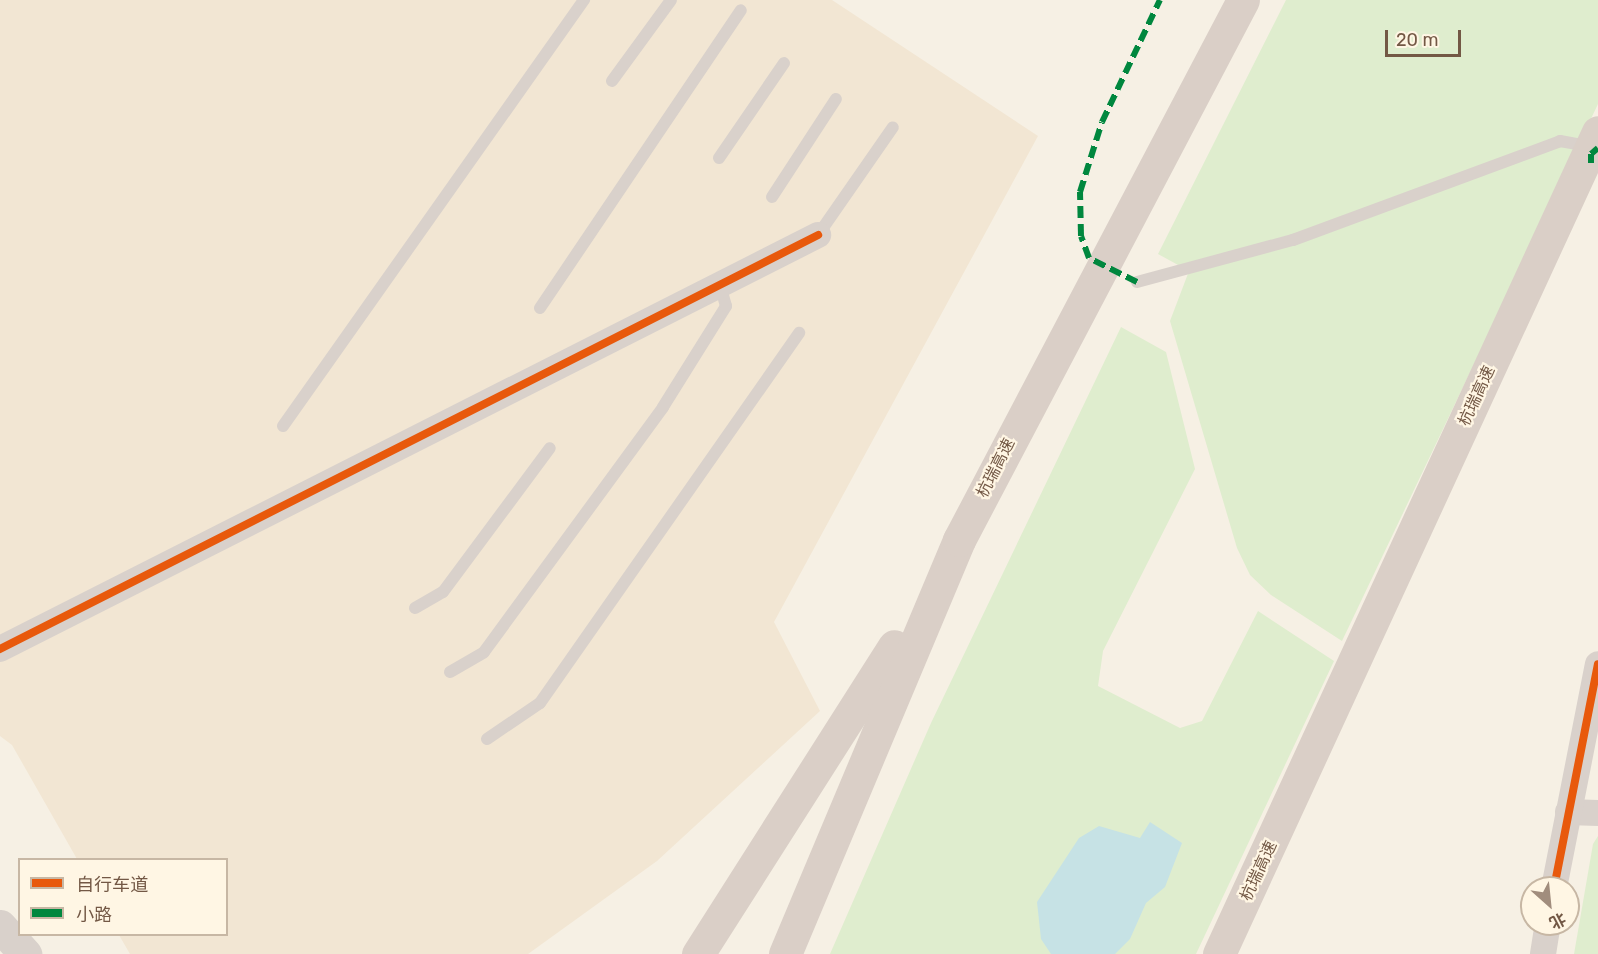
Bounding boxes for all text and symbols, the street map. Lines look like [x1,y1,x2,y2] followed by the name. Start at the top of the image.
[1388,18,1464,56] scale bar
[1396,29,1438,51] text: 20 m
[1455,363,1499,429] street label: 杭瑞高速
[973,435,1019,501] street label: 杭瑞高速
[1237,838,1281,904] street label: 杭瑞高速
[18,858,228,936] legend
[76,874,148,896] text: 自行车道
[1520,876,1580,936] north arrow
[76,904,112,926] text: 小路
[1546,909,1569,933] text: 北

